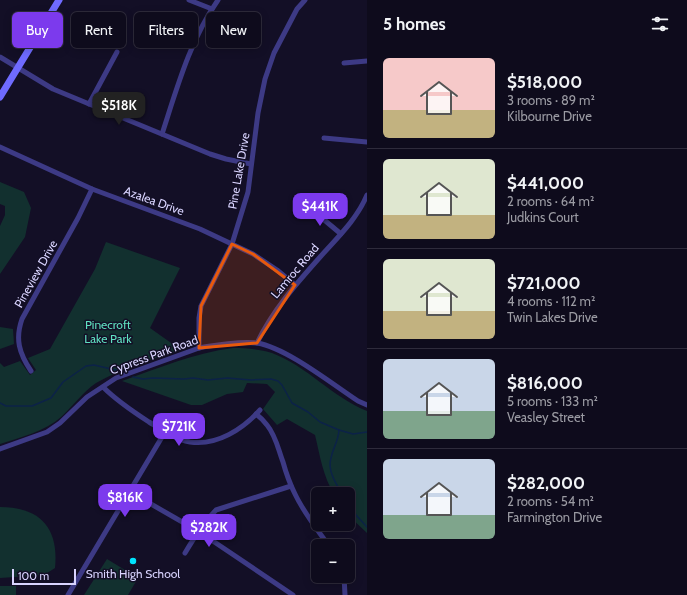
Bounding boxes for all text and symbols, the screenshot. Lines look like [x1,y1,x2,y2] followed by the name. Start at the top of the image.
[12,12,63,48] chip: Buy
[71,12,126,48] chip: Rent
[134,12,198,48] chip: Filters
[206,12,261,48] chip: New
[649,13,671,35] icon: filters
[383,14,446,34] text: 5 homes
[507,72,582,92] text: $518,000
[415,74,463,122] icon: home
[91,92,147,126] pin: $518K
[507,92,595,108] text: 3 rooms · 89 m²
[101,97,137,113] text: $518K
[507,108,592,124] text: Kilbourne Drive
[224,131,253,210] street label: Pine Lake Drive
[507,173,584,193] text: $441,000
[415,175,463,223] icon: home
[122,183,186,218] street label: Azalea Drive
[292,193,348,227] pin: $441K
[507,193,594,209] text: 2 rooms · 64 m²
[302,198,338,214] text: $441K
[507,209,579,225] text: Judkins Court
[11,237,60,310] street label: Pineview Drive
[267,240,322,301] street label: Lamroc Road
[507,273,581,293] text: $721,000
[415,275,463,323] icon: home
[507,293,595,309] text: 4 rooms · 112 m²
[507,309,598,325] text: Twin Lakes Drive
[84,317,132,346] park label: Pinecroft Lake Park
[108,332,200,377] street label: Cypress Park Road
[507,373,583,393] text: $816,000
[415,375,463,423] icon: home
[507,393,598,409] text: 5 rooms · 133 m²
[507,409,585,425] text: Veasley Street
[151,413,207,447] pin: $721K
[162,418,196,434] text: $721K
[507,473,585,493] text: $282,000
[415,475,463,523] icon: home
[97,484,153,518] pin: $816K
[311,487,355,583] map controls
[311,487,355,531] button: +
[107,489,143,505] text: $816K
[507,493,594,509] text: 2 rooms · 54 m²
[507,509,602,525] text: Farmington Drive
[181,514,237,548] pin: $282K
[190,519,228,535] text: $282K
[311,539,355,583] button: −
[128,556,138,566] marker: Smith High School
[86,566,180,581] place label: Smith High School
[12,567,76,586] scale bar
[18,569,49,583] text: 100 m

